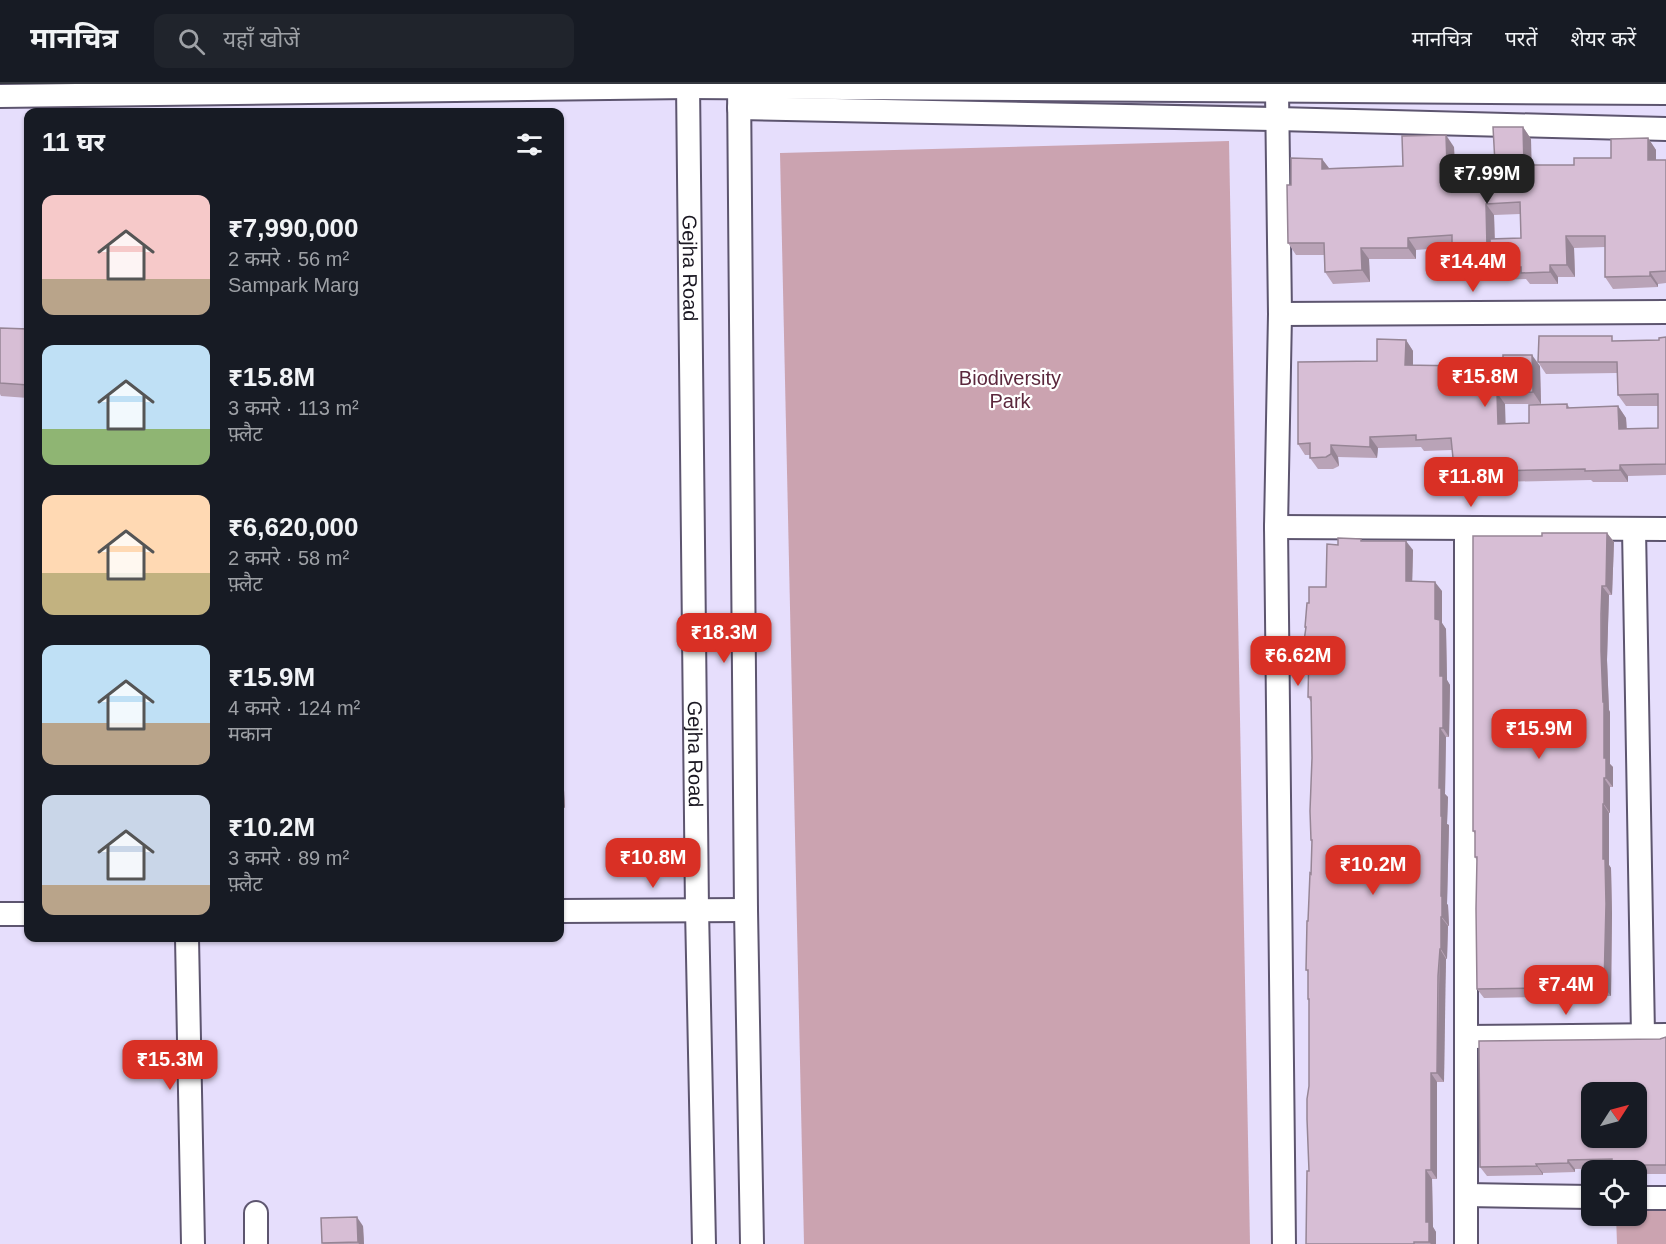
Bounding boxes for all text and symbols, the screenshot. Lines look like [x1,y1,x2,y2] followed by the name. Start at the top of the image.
[154,14,574,68] search box
[30,23,118,54] text: मानचित्र
[175,25,208,58] icon: search
[223,27,300,52] text: यहाँ खोजें
[1412,27,1472,50] text: मानचित्र
[1505,27,1537,50] text: परतें
[1570,27,1636,50] text: शेयर करें
[42,127,105,157] text: 11 घर
[513,128,546,161] icon: filters
[1438,154,1536,205] pin: ₹7.99M
[1453,162,1521,184] text: ₹7.99M
[228,213,359,243] text: ₹7,990,000
[678,214,702,321] street label: Gejha Road
[90,219,162,291] icon: home
[1424,242,1522,293] pin: ₹14.4M
[228,248,349,270] text: 2 कमरे · 56 m²
[1439,250,1507,272] text: ₹14.4M
[228,274,359,296] text: Sampark Marg
[1436,357,1534,408] pin: ₹15.8M
[228,362,315,392] text: ₹15.8M
[1451,365,1519,387] text: ₹15.8M
[959,367,1061,412] park label: Biodiversity Park
[90,369,162,441] icon: home
[228,397,359,419] text: 3 कमरे · 113 m²
[228,423,263,445] text: फ़्लैट
[1422,457,1520,508] pin: ₹11.8M
[1438,465,1504,487] text: ₹11.8M
[228,512,359,542] text: ₹6,620,000
[90,519,162,591] icon: home
[228,547,349,569] text: 2 कमरे · 58 m²
[228,573,263,595] text: फ़्लैट
[675,613,773,664] pin: ₹18.3M
[690,621,758,643] text: ₹18.3M
[1249,636,1347,687] pin: ₹6.62M
[1264,644,1332,666] text: ₹6.62M
[228,662,315,692] text: ₹15.9M
[90,669,162,741] icon: home
[228,697,360,719] text: 4 कमरे · 124 m²
[684,700,707,807] street label: Gejha Road
[1490,709,1588,760] pin: ₹15.9M
[1505,717,1573,739] text: ₹15.9M
[228,723,272,745] text: मकान
[228,812,315,842] text: ₹10.2M
[90,819,162,891] icon: home
[604,838,702,889] pin: ₹10.8M
[1324,845,1422,896] pin: ₹10.2M
[619,846,687,868] text: ₹10.8M
[228,847,349,869] text: 3 कमरे · 89 m²
[1339,853,1407,875] text: ₹10.2M
[228,873,263,895] text: फ़्लैट
[1524,965,1608,1016] pin: ₹7.4M
[1538,973,1594,995] text: ₹7.4M
[121,1040,219,1091] pin: ₹15.3M
[136,1048,204,1070] text: ₹15.3M
[1581,1082,1647,1148] north arrow
[1581,1082,1647,1226] map controls
[1581,1160,1647,1226] button: locate

